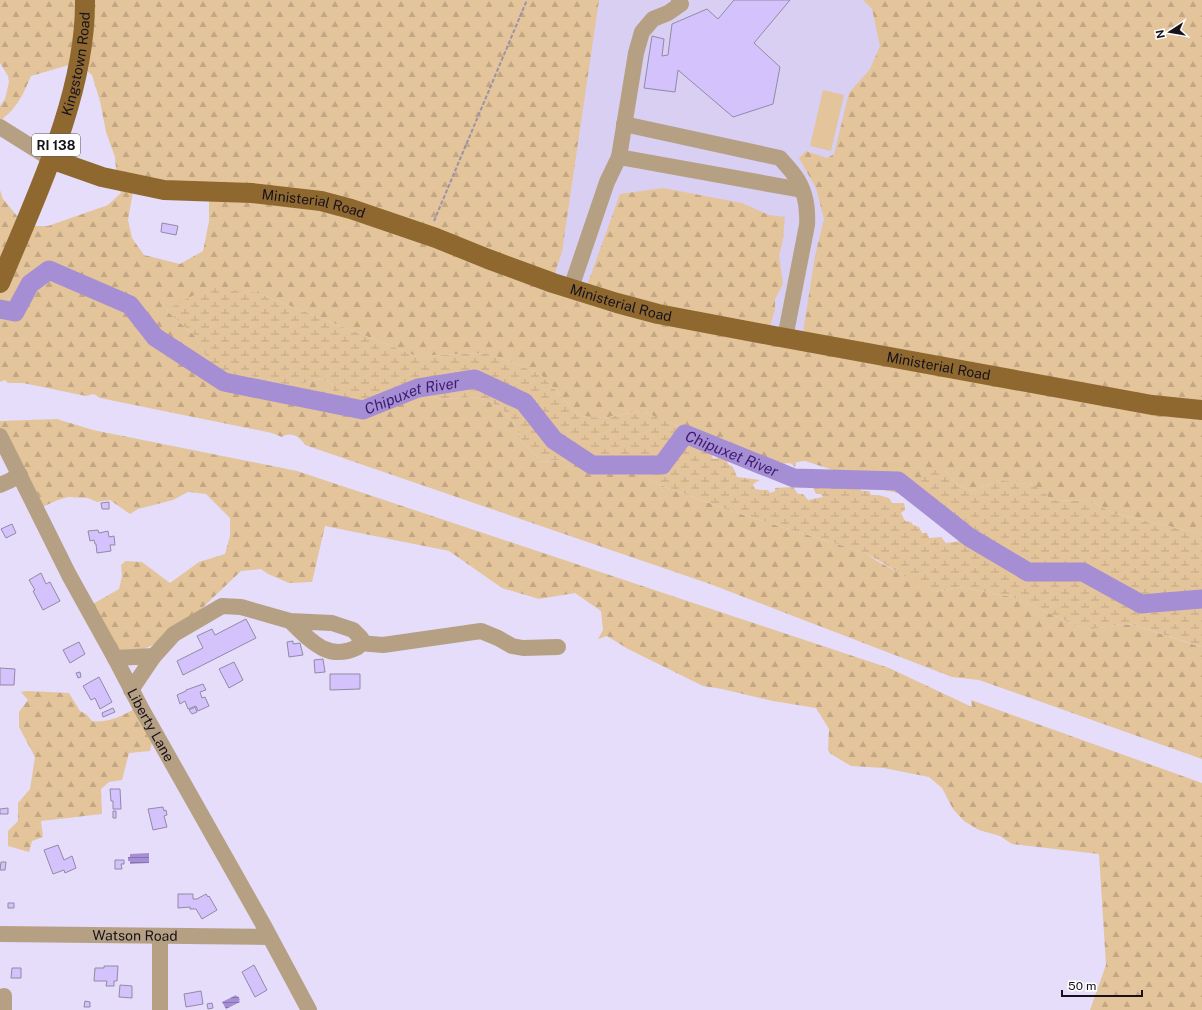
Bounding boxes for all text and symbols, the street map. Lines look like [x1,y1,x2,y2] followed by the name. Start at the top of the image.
[58,12,93,117] street label: Kingstown Road
[1150,12,1190,52] north arrow
[1153,29,1167,40] text: N
[32,134,80,156] road number: RI 138
[261,186,367,221] street label: Ministerial Road
[568,281,673,324] street label: Ministerial Road
[885,349,992,383] street label: Ministerial Road
[362,373,461,417] water label: Chipuxet River
[683,427,781,479] water label: Chipuxet River
[124,686,178,764] street label: Liberty Lane
[92,927,178,944] street label: Watson Road
[1062,972,1142,998] scale bar
[1068,979,1096,993] text: 50 m

